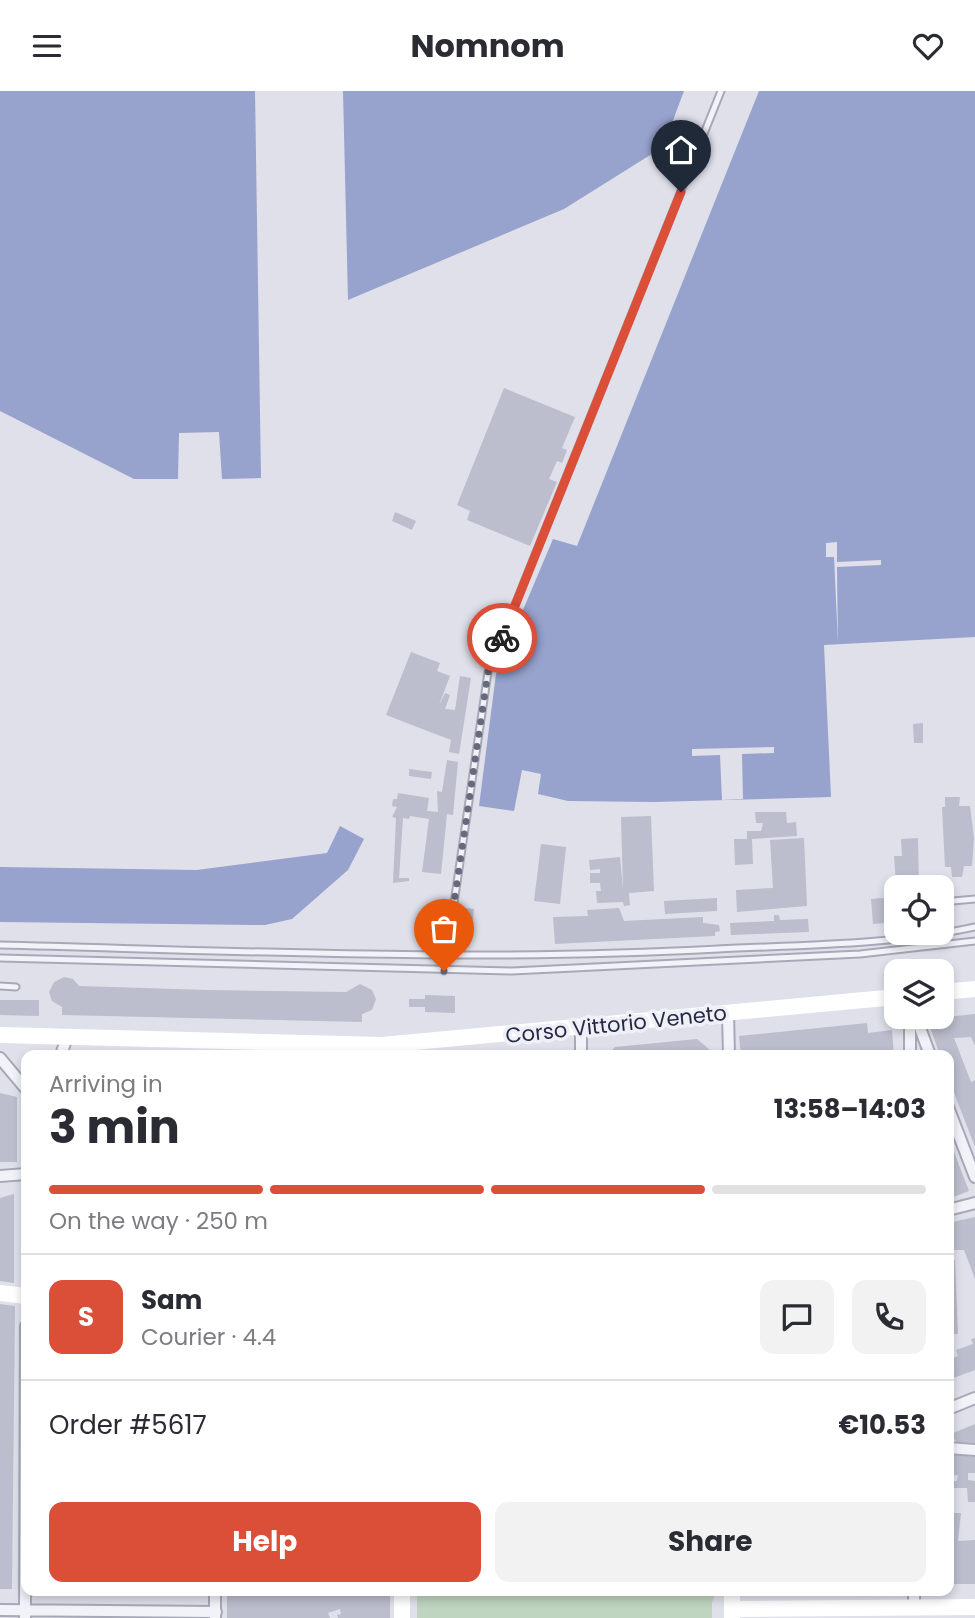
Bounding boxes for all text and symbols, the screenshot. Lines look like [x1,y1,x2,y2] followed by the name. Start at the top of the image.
[410,23,565,68] text: Nomnom
[28,27,66,65] icon: menu
[909,27,947,65] icon: heart
[651,120,711,192] pin
[662,131,700,169] icon: home
[467,603,537,673] courier
[483,619,521,657] icon: bike
[884,875,954,1029] map controls
[884,875,954,945] button: locate
[414,899,474,971] pin
[425,910,463,948] icon: bag
[884,959,954,1029] button: layers
[504,998,728,1050] street label: Corso Vittorio Veneto
[49,1068,163,1100] text: Arriving in
[774,1091,926,1127] text: 13:58–14:03
[49,1095,180,1159] text: 3 min
[49,1205,268,1237] text: On the way · 250 m
[760,1280,834,1354] button: chat
[852,1280,926,1354] button: phone
[141,1282,202,1318] text: Sam
[78,1299,94,1335] text: S
[141,1321,276,1353] text: Courier · 4.4
[49,1407,207,1443] text: Order #5617
[839,1407,926,1443] text: €10.53
[49,1502,481,1582] button: Help
[495,1502,926,1582] button: Share

